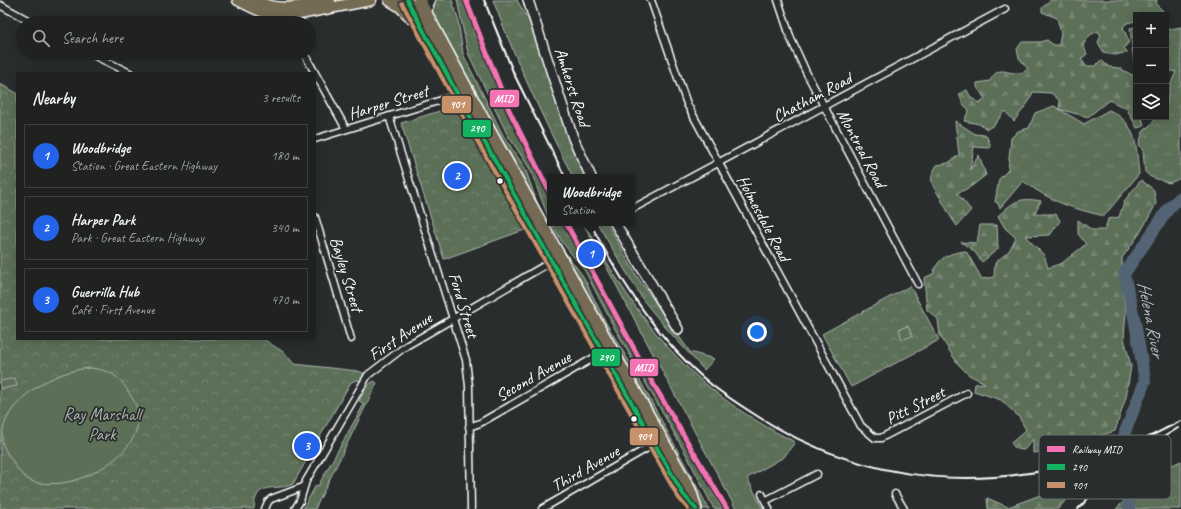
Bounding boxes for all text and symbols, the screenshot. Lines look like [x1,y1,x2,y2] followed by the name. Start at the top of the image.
[1133,12,1169,120] map controls
[1133,12,1169,48] button: +
[16,16,316,60] search box
[30,27,52,49] icon: search
[62,29,123,48] text: Search here
[550,45,596,131] street label: Amherst Road
[1133,48,1169,84] button: −
[769,66,858,127] street label: Chatham Road
[346,80,433,125] street label: Harper Street
[1133,84,1169,120] button: layers
[32,88,75,109] text: Nearby
[489,89,520,108] line badge: MID
[262,90,300,106] text: 3 results
[495,91,515,105] text: MID
[441,95,472,114] line badge: 901
[450,97,465,111] text: 901
[832,106,892,194] street label: Montreal Road
[462,119,492,138] line badge: 290
[470,121,485,135] text: 290
[71,139,130,158] text: Woodbridge
[43,148,49,164] text: 1
[271,148,299,164] text: 180 m
[71,158,217,174] text: Station · Great Eastern Highway
[444,161,470,191] pin: 2
[732,171,796,267] street label: Holmesdale Road
[547,174,635,226] popup
[495,176,505,186] unlabelled marker
[561,183,621,202] text: Woodbridge
[561,202,595,218] text: Station
[71,211,135,230] text: Harper Park
[43,220,49,236] text: 2
[271,220,299,236] text: 340 m
[71,230,204,246] text: Park · Great Eastern Highway
[325,234,369,316] street label: Bayley Street
[578,239,604,269] pin: 1
[444,270,484,343] street label: Ford Street
[1133,279,1170,362] water label: Helena River
[71,283,139,302] text: Guerrilla Hub
[43,292,49,308] text: 3
[271,292,299,308] text: 470 m
[71,302,154,318] text: Café · First Avenue
[365,307,437,365] street label: First Avenue
[747,322,767,342] your location
[492,346,576,406] street label: Second Avenue
[591,348,621,367] line badge: 290
[599,350,614,364] text: 290
[629,358,659,377] line badge: MID
[635,360,655,374] text: MID
[882,381,950,429] street label: Pitt Street
[63,404,144,445] park label: Ray Marshall Park
[629,414,639,424] unlabelled marker
[629,427,659,446] line badge: 901
[637,429,652,443] text: 901
[294,431,320,461] pin: 3
[1039,435,1171,499] legend
[547,440,624,496] street label: Third Avenue
[1072,442,1123,456] text: Railway MID
[1072,460,1088,474] text: 290
[1072,478,1088,492] text: 901

